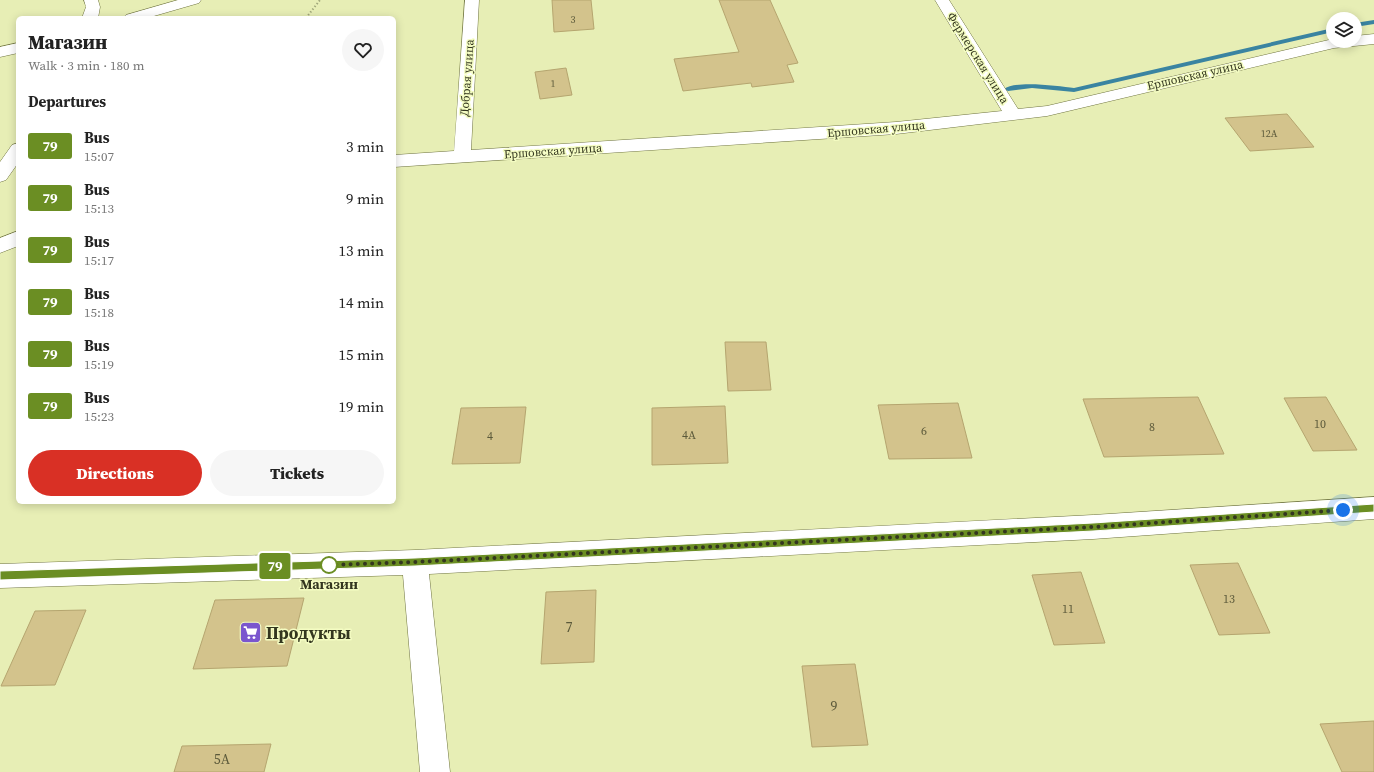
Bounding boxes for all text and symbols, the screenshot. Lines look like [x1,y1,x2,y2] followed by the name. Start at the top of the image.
[943,9,1013,107] street label: Фермерская улица
[1326,12,1362,48] map controls
[1326,12,1362,48] button: layers
[571,13,576,26] house number: 3
[28,29,107,55] text: Магазин
[342,29,384,71] button: heart
[456,38,478,117] street label: Добрая улица
[1145,56,1246,94] street label: Ершовская улица
[28,57,144,74] text: Walk · 3 min · 180 m
[551,77,556,90] house number: 1
[28,91,106,112] text: Departures
[826,117,927,141] street label: Ершовская улица
[84,127,110,148] text: Bus
[1261,127,1278,140] house number: 12А
[42,136,58,156] text: 79
[346,136,384,157] text: 3 min
[503,140,603,162] street label: Ершовская улица
[84,148,114,165] text: 15:07
[84,179,110,200] text: Bus
[42,188,58,208] text: 79
[346,188,384,209] text: 9 min
[84,200,114,217] text: 15:13
[84,231,110,252] text: Bus
[42,240,58,260] text: 79
[338,240,384,261] text: 13 min
[84,252,114,269] text: 15:17
[84,283,110,304] text: Bus
[42,292,58,312] text: 79
[338,292,384,313] text: 14 min
[84,304,114,321] text: 15:18
[84,335,110,356] text: Bus
[42,344,58,364] text: 79
[338,344,384,365] text: 15 min
[84,356,114,373] text: 15:19
[84,387,110,408] text: Bus
[42,396,58,416] text: 79
[338,396,384,417] text: 19 min
[84,408,114,425] text: 15:23
[1314,416,1326,432] house number: 10
[1149,419,1155,435] house number: 8
[921,423,927,439] house number: 6
[682,427,696,443] house number: 4А
[487,428,493,444] house number: 4
[28,450,202,496] button: Directions
[210,450,384,496] button: Tickets
[1333,500,1353,520] your location
[257,553,293,579] line badge: 79
[267,556,283,576] text: 79
[320,556,338,574] marker: Магазин
[300,574,358,594] place label: Магазин
[1223,591,1235,607] house number: 13
[1062,601,1074,617] house number: 11
[566,617,573,637] house number: 7
[237,620,263,646] supermarket icon: Продукты
[266,621,351,645] place label: Продукты
[831,696,838,716] house number: 9
[214,749,231,769] house number: 5А

